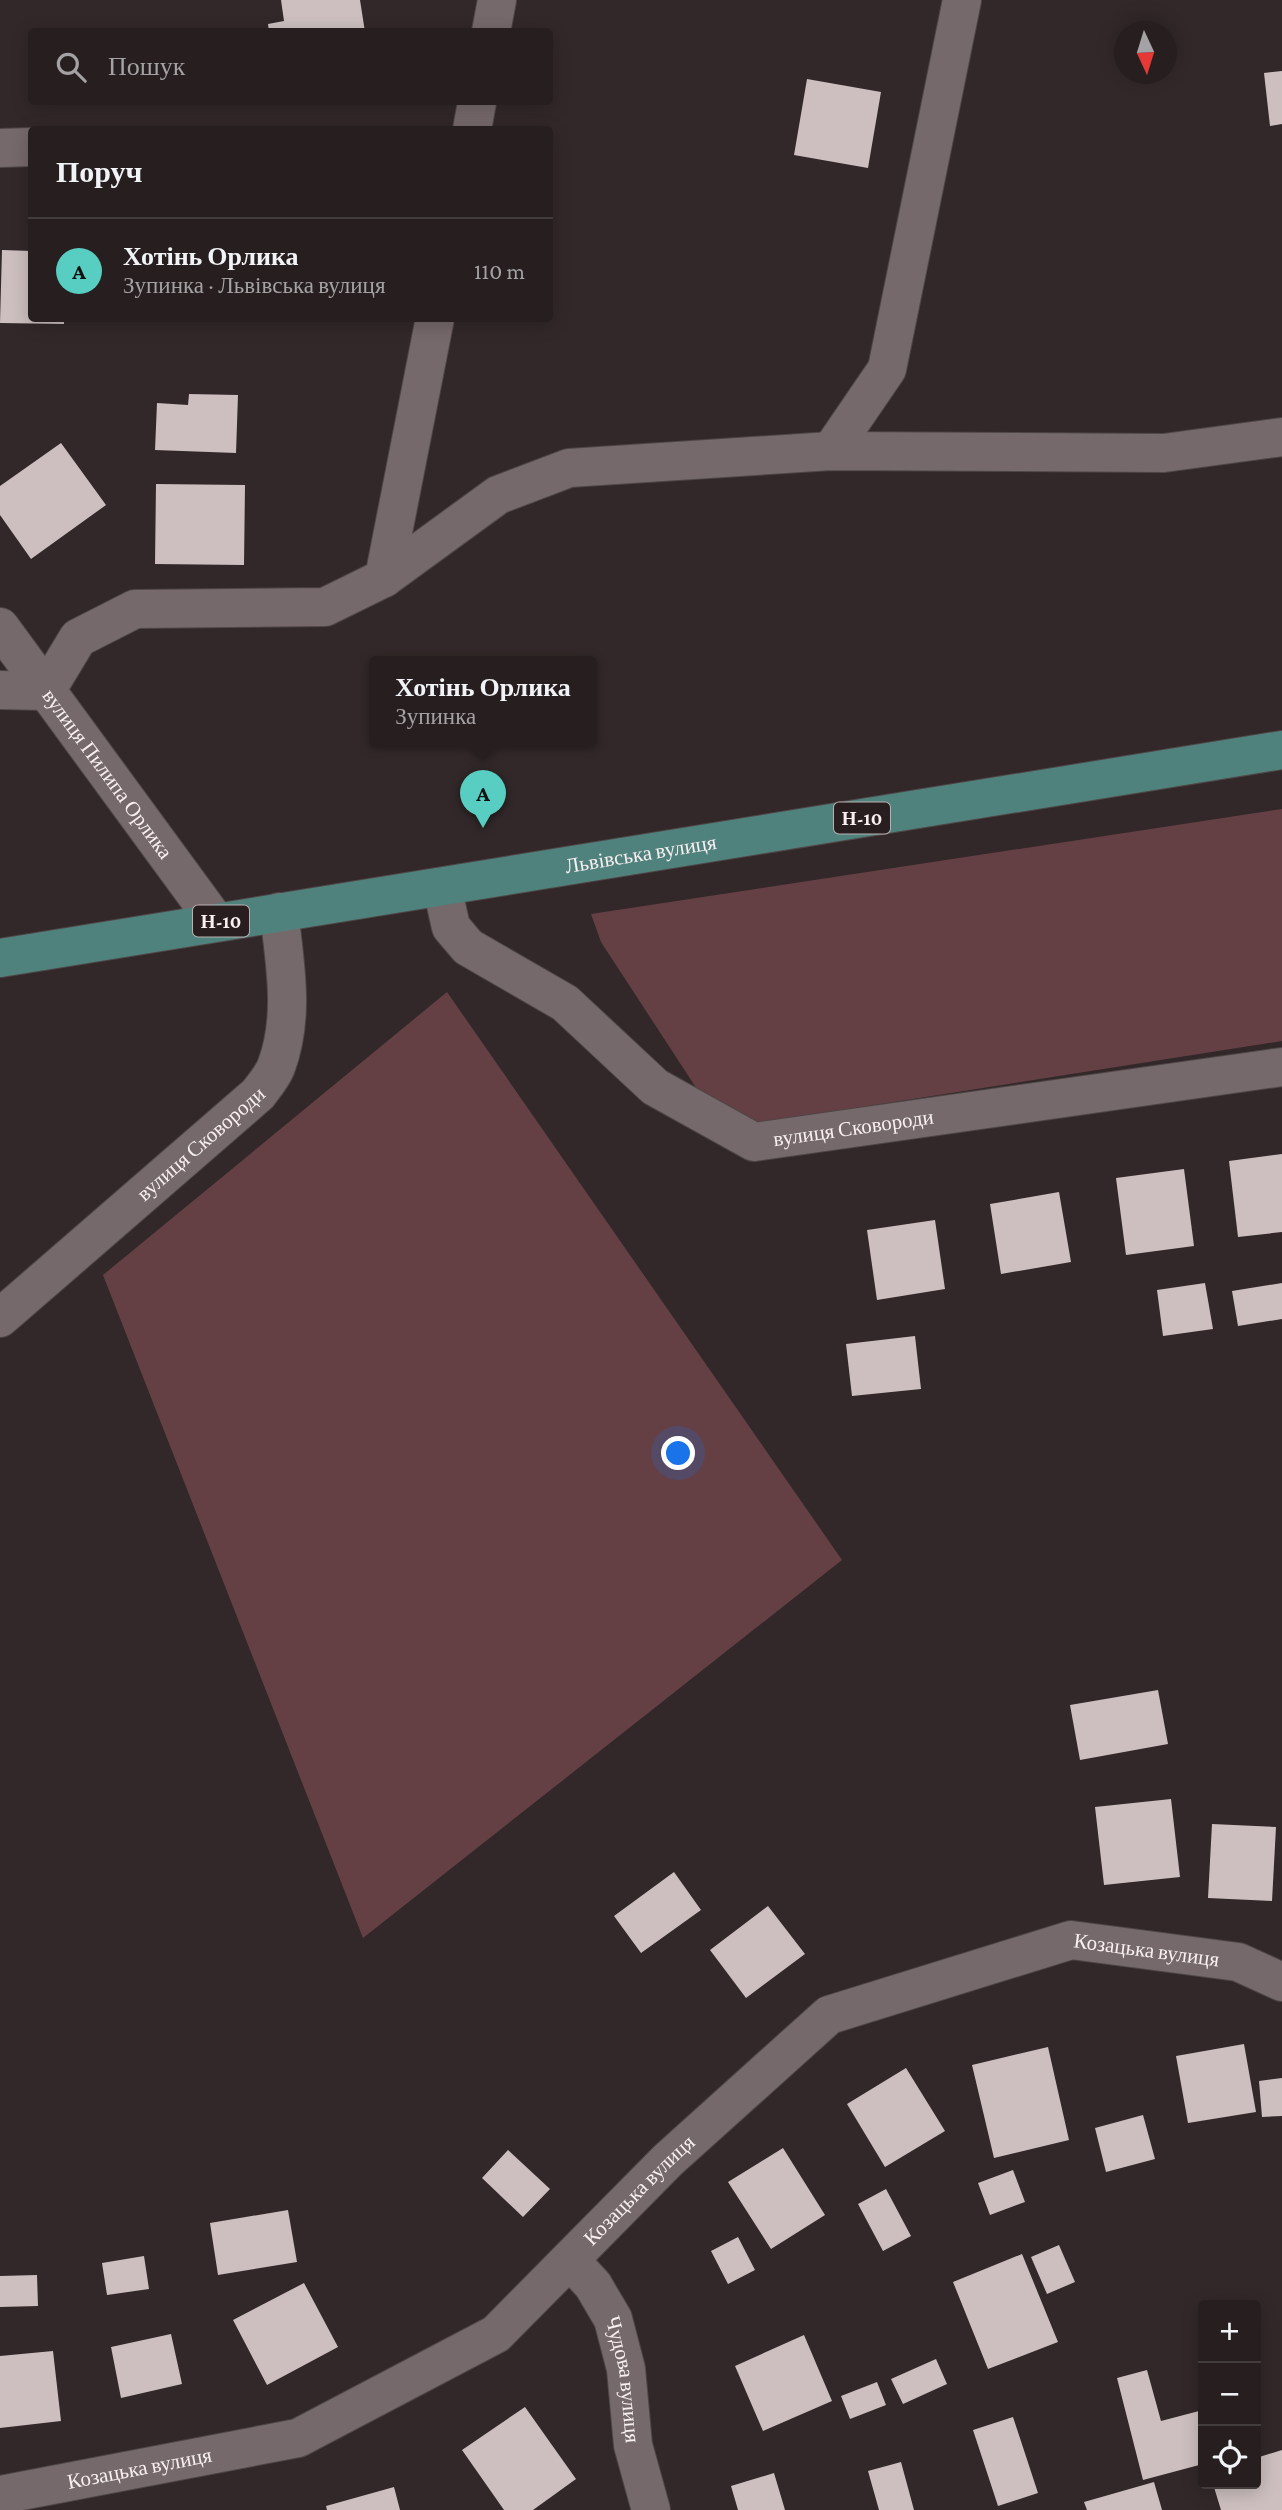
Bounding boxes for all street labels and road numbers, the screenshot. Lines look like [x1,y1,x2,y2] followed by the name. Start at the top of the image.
[37,684,178,864] street label: вулиця Пилипа Орлика
[834,803,890,834] road number: Н-10
[563,830,718,878] street label: Львівська вулиця
[193,906,249,937] road number: Н-10
[132,1082,270,1206] street label: вулиця Сковороди
[772,1105,935,1151] street label: вулиця Сковороди
[1072,1928,1221,1971] street label: Козацька вулиця
[579,2130,700,2250] street label: Козацька вулиця
[601,2313,645,2444] street label: Чудова вулиця
[65,2443,214,2494] street label: Козацька вулиця

